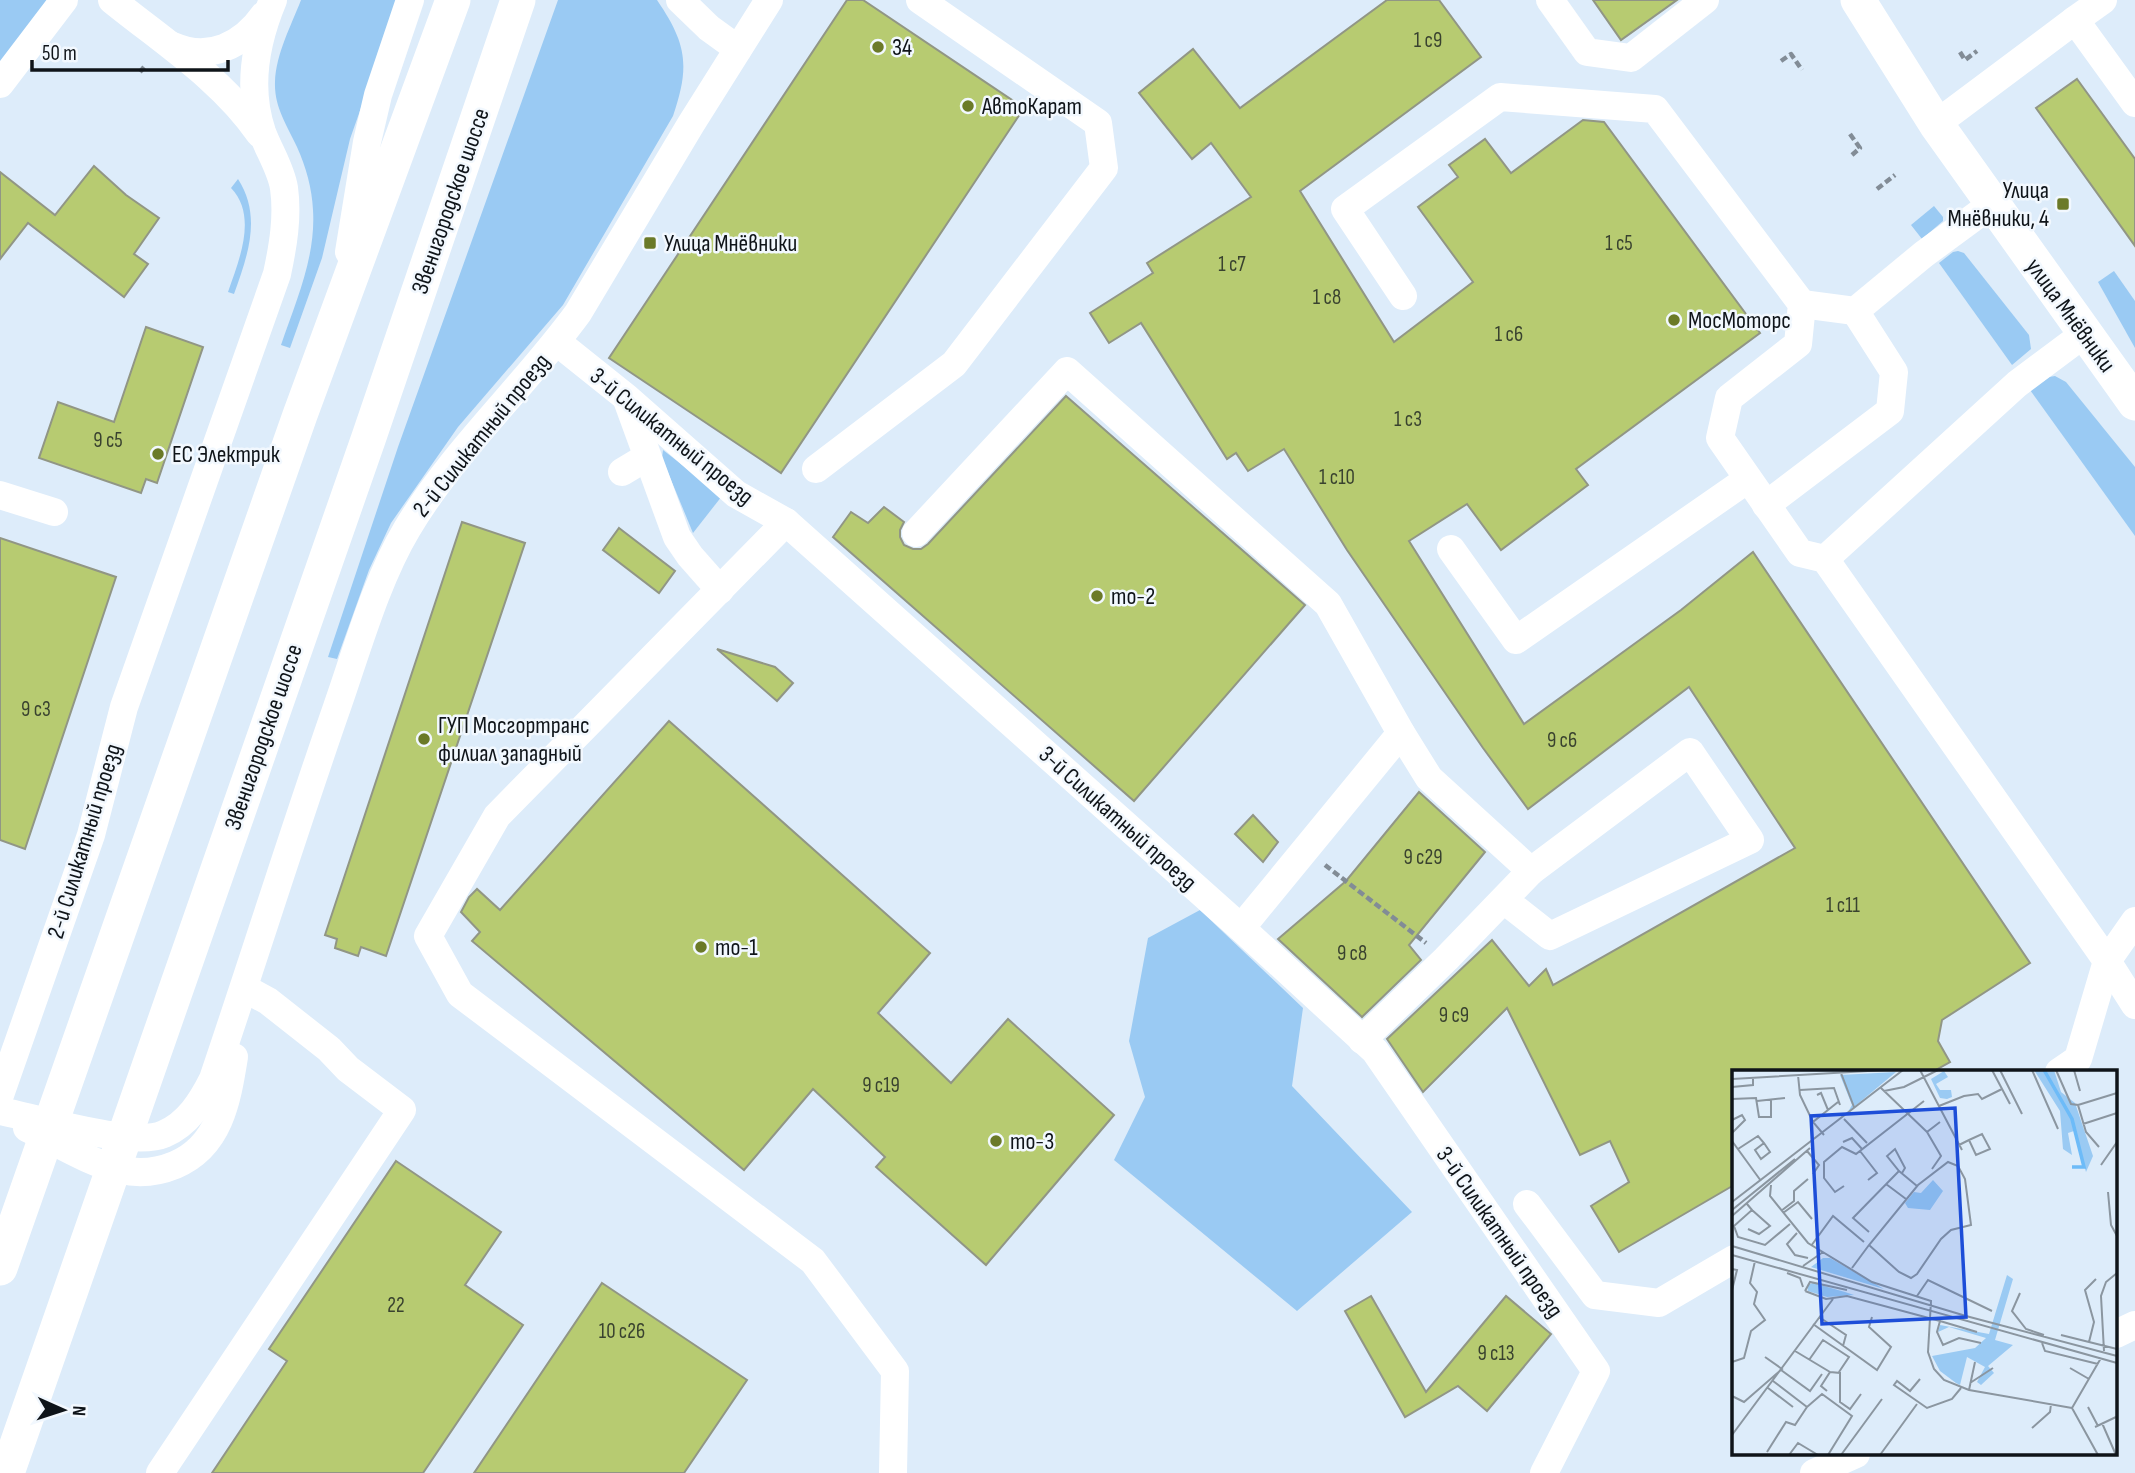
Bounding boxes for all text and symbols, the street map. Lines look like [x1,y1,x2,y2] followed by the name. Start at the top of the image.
[32,28,228,72] scale bar
[1414,28,1442,53] house number: 1 с9
[892,33,912,62] place label: 34
[870,39,886,55] marker: 34
[42,41,77,66] text: 50 m
[981,92,1082,121] place label: АвтоКарат
[960,98,976,114] marker: АвтоКарат
[405,104,496,298] street label: Звенигородское шоссе
[1947,176,2049,233] place label: Улица Мнёвники, 4
[2055,196,2071,212] marker: Улица Мнёвники, 4
[664,229,797,258] place label: Улица Мнёвники
[1605,231,1633,256] house number: 1 с5
[642,235,658,251] marker: Улица Мнёвники
[1218,252,1246,277] house number: 1 с7
[2020,253,2122,378] street label: улица Мнёвники
[1313,285,1341,310] house number: 1 с8
[1688,306,1791,335] place label: МосМоторс
[1666,312,1682,328] marker: МосМоторс
[1495,322,1523,347] house number: 1 с6
[407,348,556,523] street label: 2-й Силикатный проезд
[584,361,759,511] street label: 3-й Силикатный проезд
[1394,407,1422,432] house number: 1 с3
[93,428,123,453] house number: 9 с5
[172,440,281,469] place label: ЕС Электрик
[150,446,166,462] marker: ЕС Электрик
[1319,465,1355,490] house number: 1 с10
[1111,582,1155,611] place label: то-2
[1089,588,1105,604] marker: то-2
[218,640,309,834] street label: Звенигородское шоссе
[21,697,51,722] house number: 9 с3
[438,711,590,768] place label: ГУП Мосгортранс филиал западный
[1547,728,1577,753] house number: 9 с6
[416,731,432,747] marker: ГУП Мосгортранс филиал западный
[41,740,128,942] street label: 2-й Силикатный проезд
[1033,740,1203,897] street label: 3-й Силикатный проезд
[1403,845,1443,870] house number: 9 с29
[1826,893,1861,918] house number: 1 с11
[715,933,758,962] place label: то-1
[693,939,709,955] marker: то-1
[1337,941,1367,966] house number: 9 с8
[1439,1003,1469,1028] house number: 9 с9
[1732,1070,2118,1456] inset map
[862,1073,900,1098] house number: 9 с19
[1010,1127,1054,1156] place label: то-3
[988,1133,1004,1149] marker: то-3
[1430,1141,1569,1323] street label: 3-й Силикатный проезд
[387,1293,405,1318] house number: 22
[599,1319,645,1344] house number: 10 с26
[1477,1341,1515,1366] house number: 9 с13
[28,1375,98,1445] north arrow
[67,1405,90,1416] text: N

